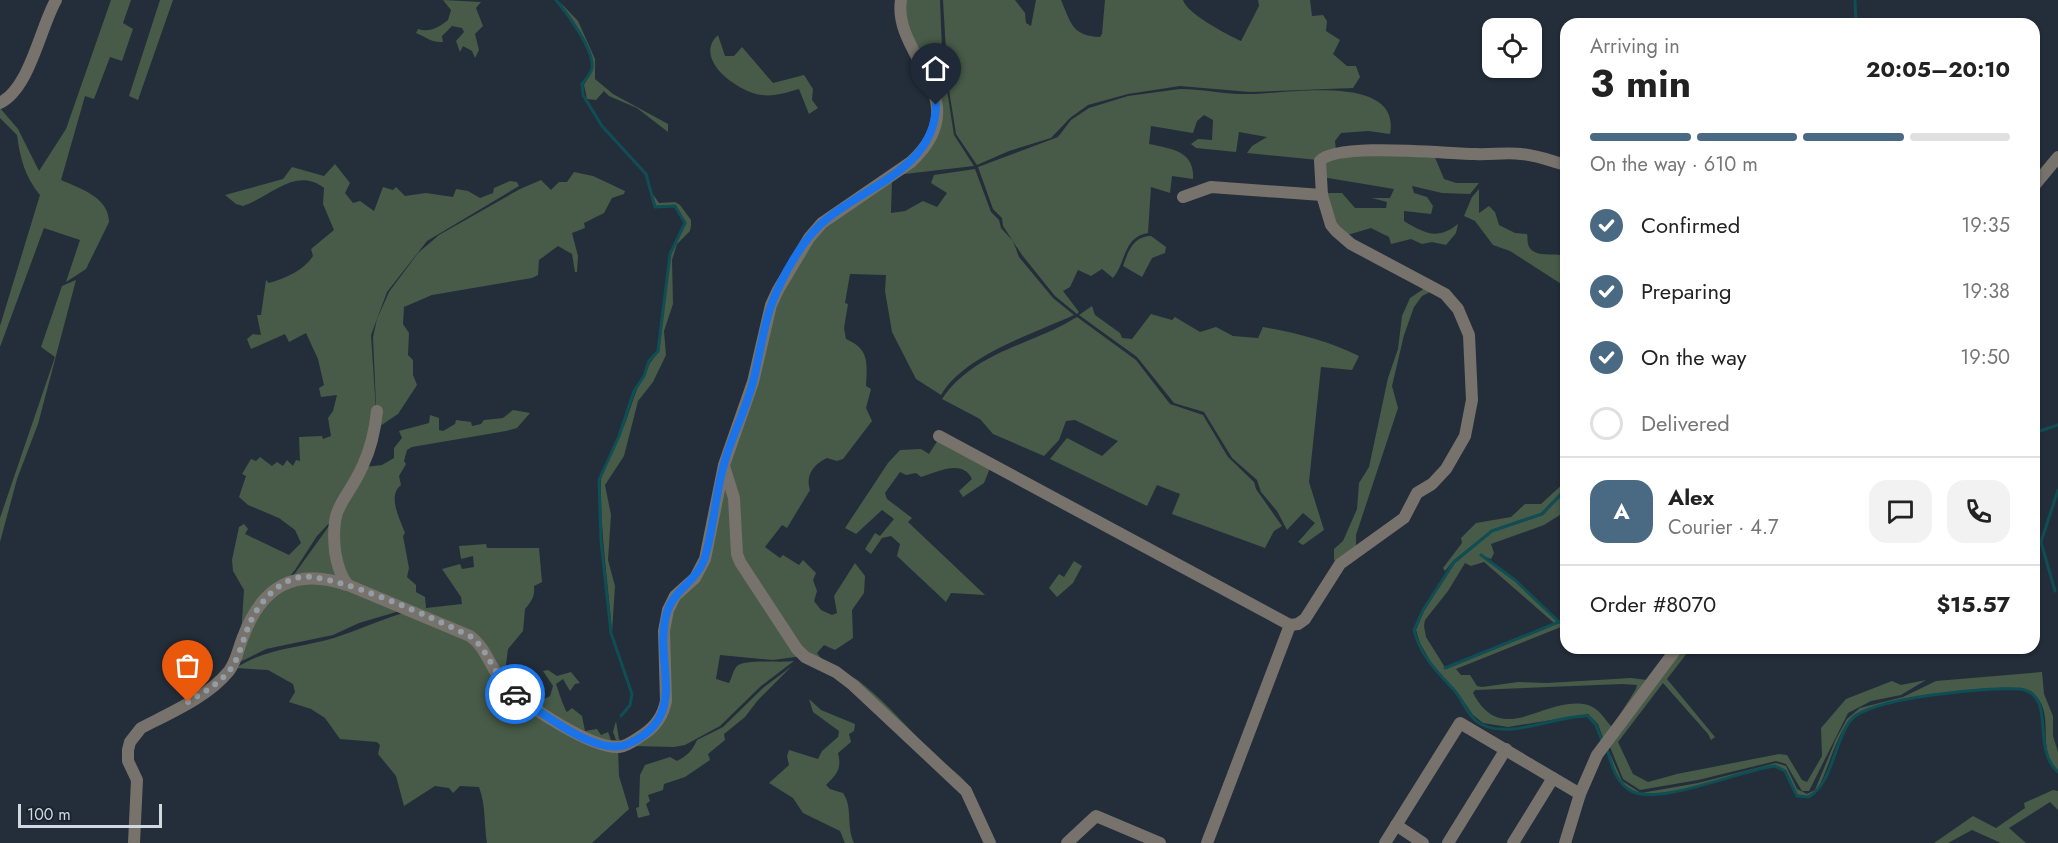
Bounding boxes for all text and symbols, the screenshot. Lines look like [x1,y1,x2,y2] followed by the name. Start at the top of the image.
[1482,18,1542,78] map controls
[1482,18,1542,78] button: locate
[1590,32,1680,61] text: Arriving in
[910,43,961,105] pin
[919,52,952,85] icon: home
[1866,53,2010,85] text: 20:05–20:10
[1590,55,1691,112] text: 3 min
[1590,150,1758,179] text: On the way · 610 m
[1590,209,1623,242] icon: check
[1641,209,1740,241] text: Confirmed
[1961,211,2010,240] text: 19:35
[1590,275,1623,308] icon: check
[1641,275,1732,307] text: Preparing
[1962,277,2010,306] text: 19:38
[1590,341,1623,374] icon: check
[1641,341,1746,373] text: On the way
[1960,343,2010,372] text: 19:50
[1641,407,1730,439] text: Delivered
[1869,480,1932,543] button: chat
[1947,480,2010,543] button: phone
[1668,481,1714,513] text: Alex
[1613,495,1630,527] text: A
[1668,513,1779,542] text: Courier · 4.7
[1590,588,1716,620] text: Order #8070
[1936,588,2010,620] text: $15.57
[162,640,213,702] pin
[171,649,204,682] icon: bag
[485,664,545,724] courier
[499,678,532,711] icon: car
[18,801,162,828] scale bar
[27,803,71,826] text: 100 m

